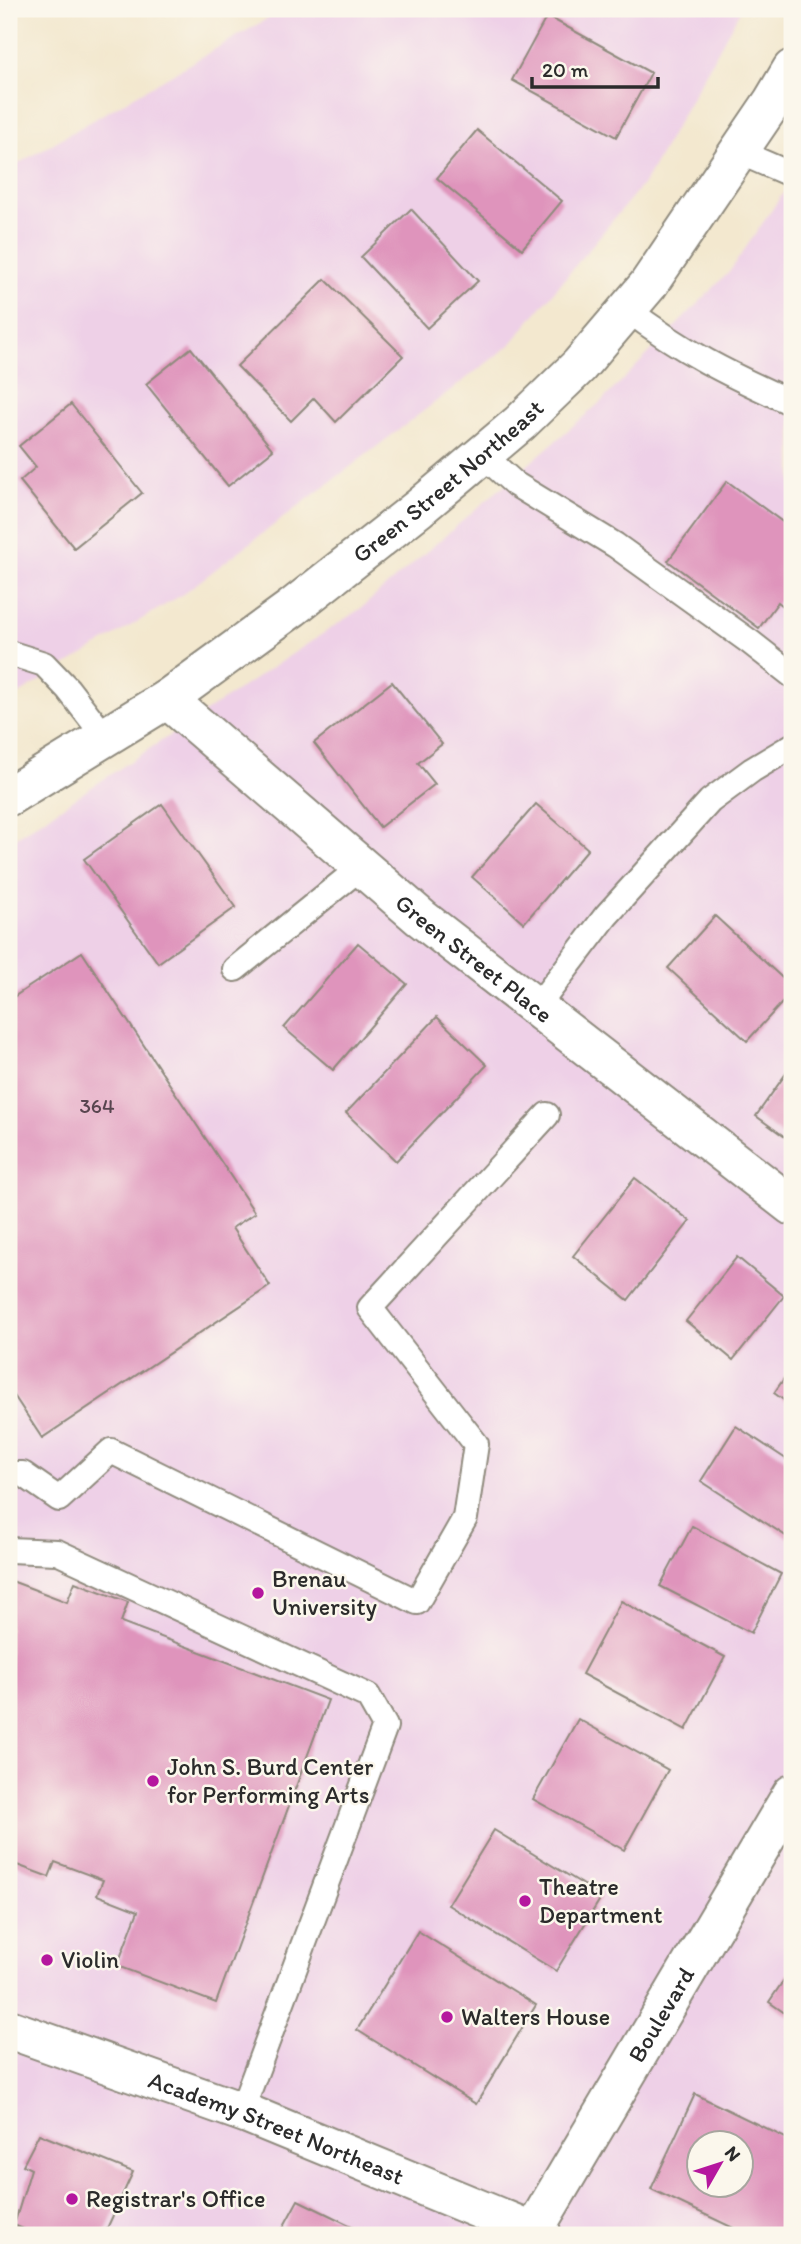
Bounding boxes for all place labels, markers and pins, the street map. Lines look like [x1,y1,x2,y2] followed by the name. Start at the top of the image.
[272,1564,377,1621] place label: Brenau University
[250,1585,266,1601] marker: Brenau University
[167,1752,373,1809] place label: John S. Burd Center for Performing Arts
[145,1773,161,1789] marker: John S. Burd Center for Performing Arts
[539,1872,662,1929] place label: Theatre Department
[517,1893,533,1909] marker: Theatre Department
[61,1945,119,1974] place label: Violin
[39,1952,55,1968] marker: Violin
[461,2002,610,2031] place label: Walters House
[439,2009,455,2025] marker: Walters House
[86,2184,265,2213] place label: Registrar's Office
[64,2191,80,2207] marker: Registrar's Office

